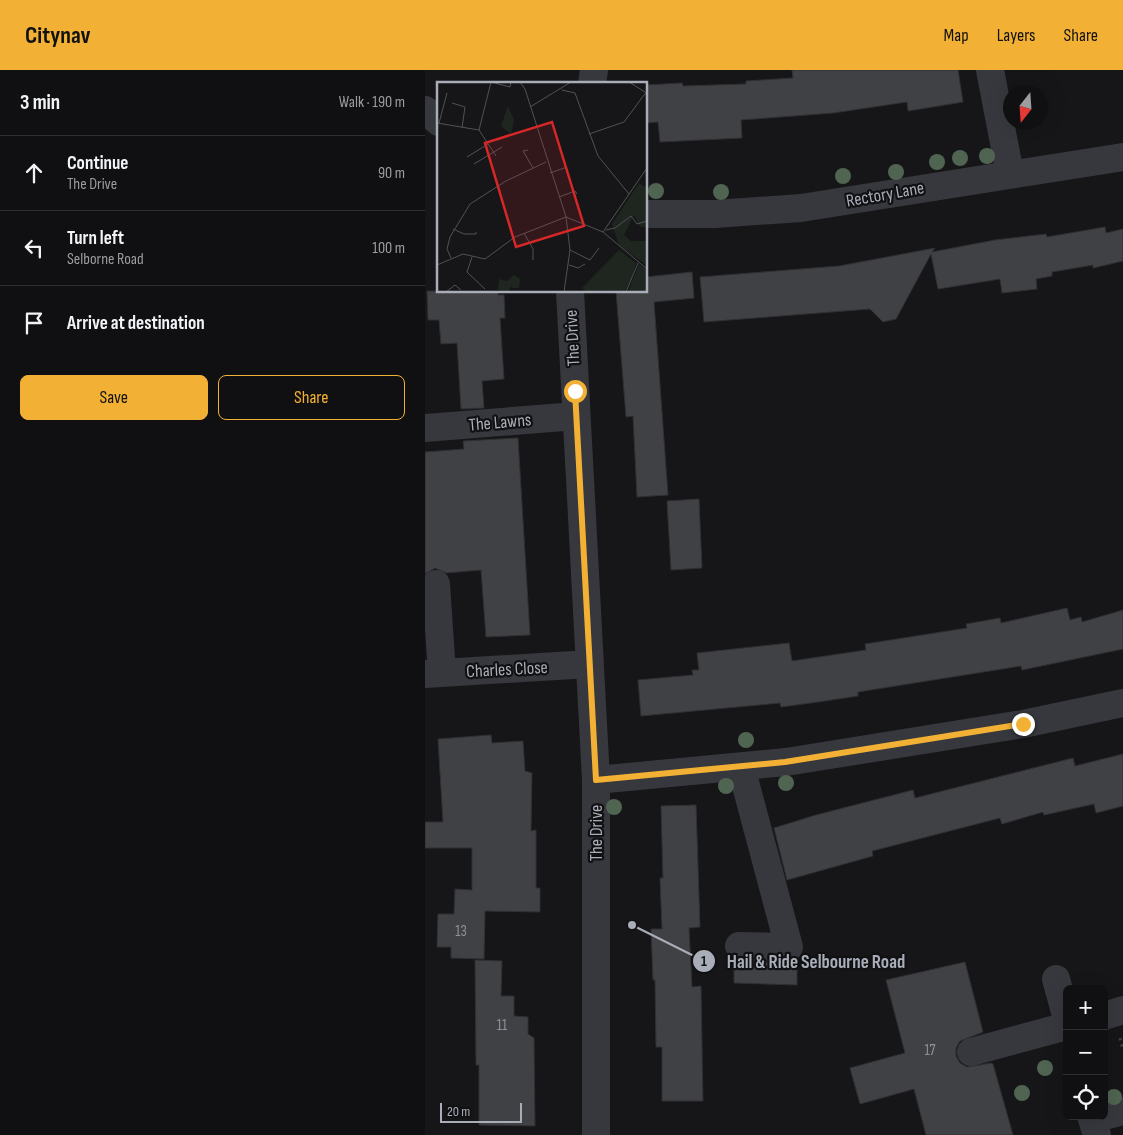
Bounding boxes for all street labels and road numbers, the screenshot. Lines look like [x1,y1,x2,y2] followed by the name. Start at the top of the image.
[844,177,926,212] street label: Rectory Lane
[561,309,584,367] street label: The Drive
[468,409,532,436] street label: The Lawns
[466,657,548,682] street label: Charles Close
[586,805,607,861] street label: The Drive

